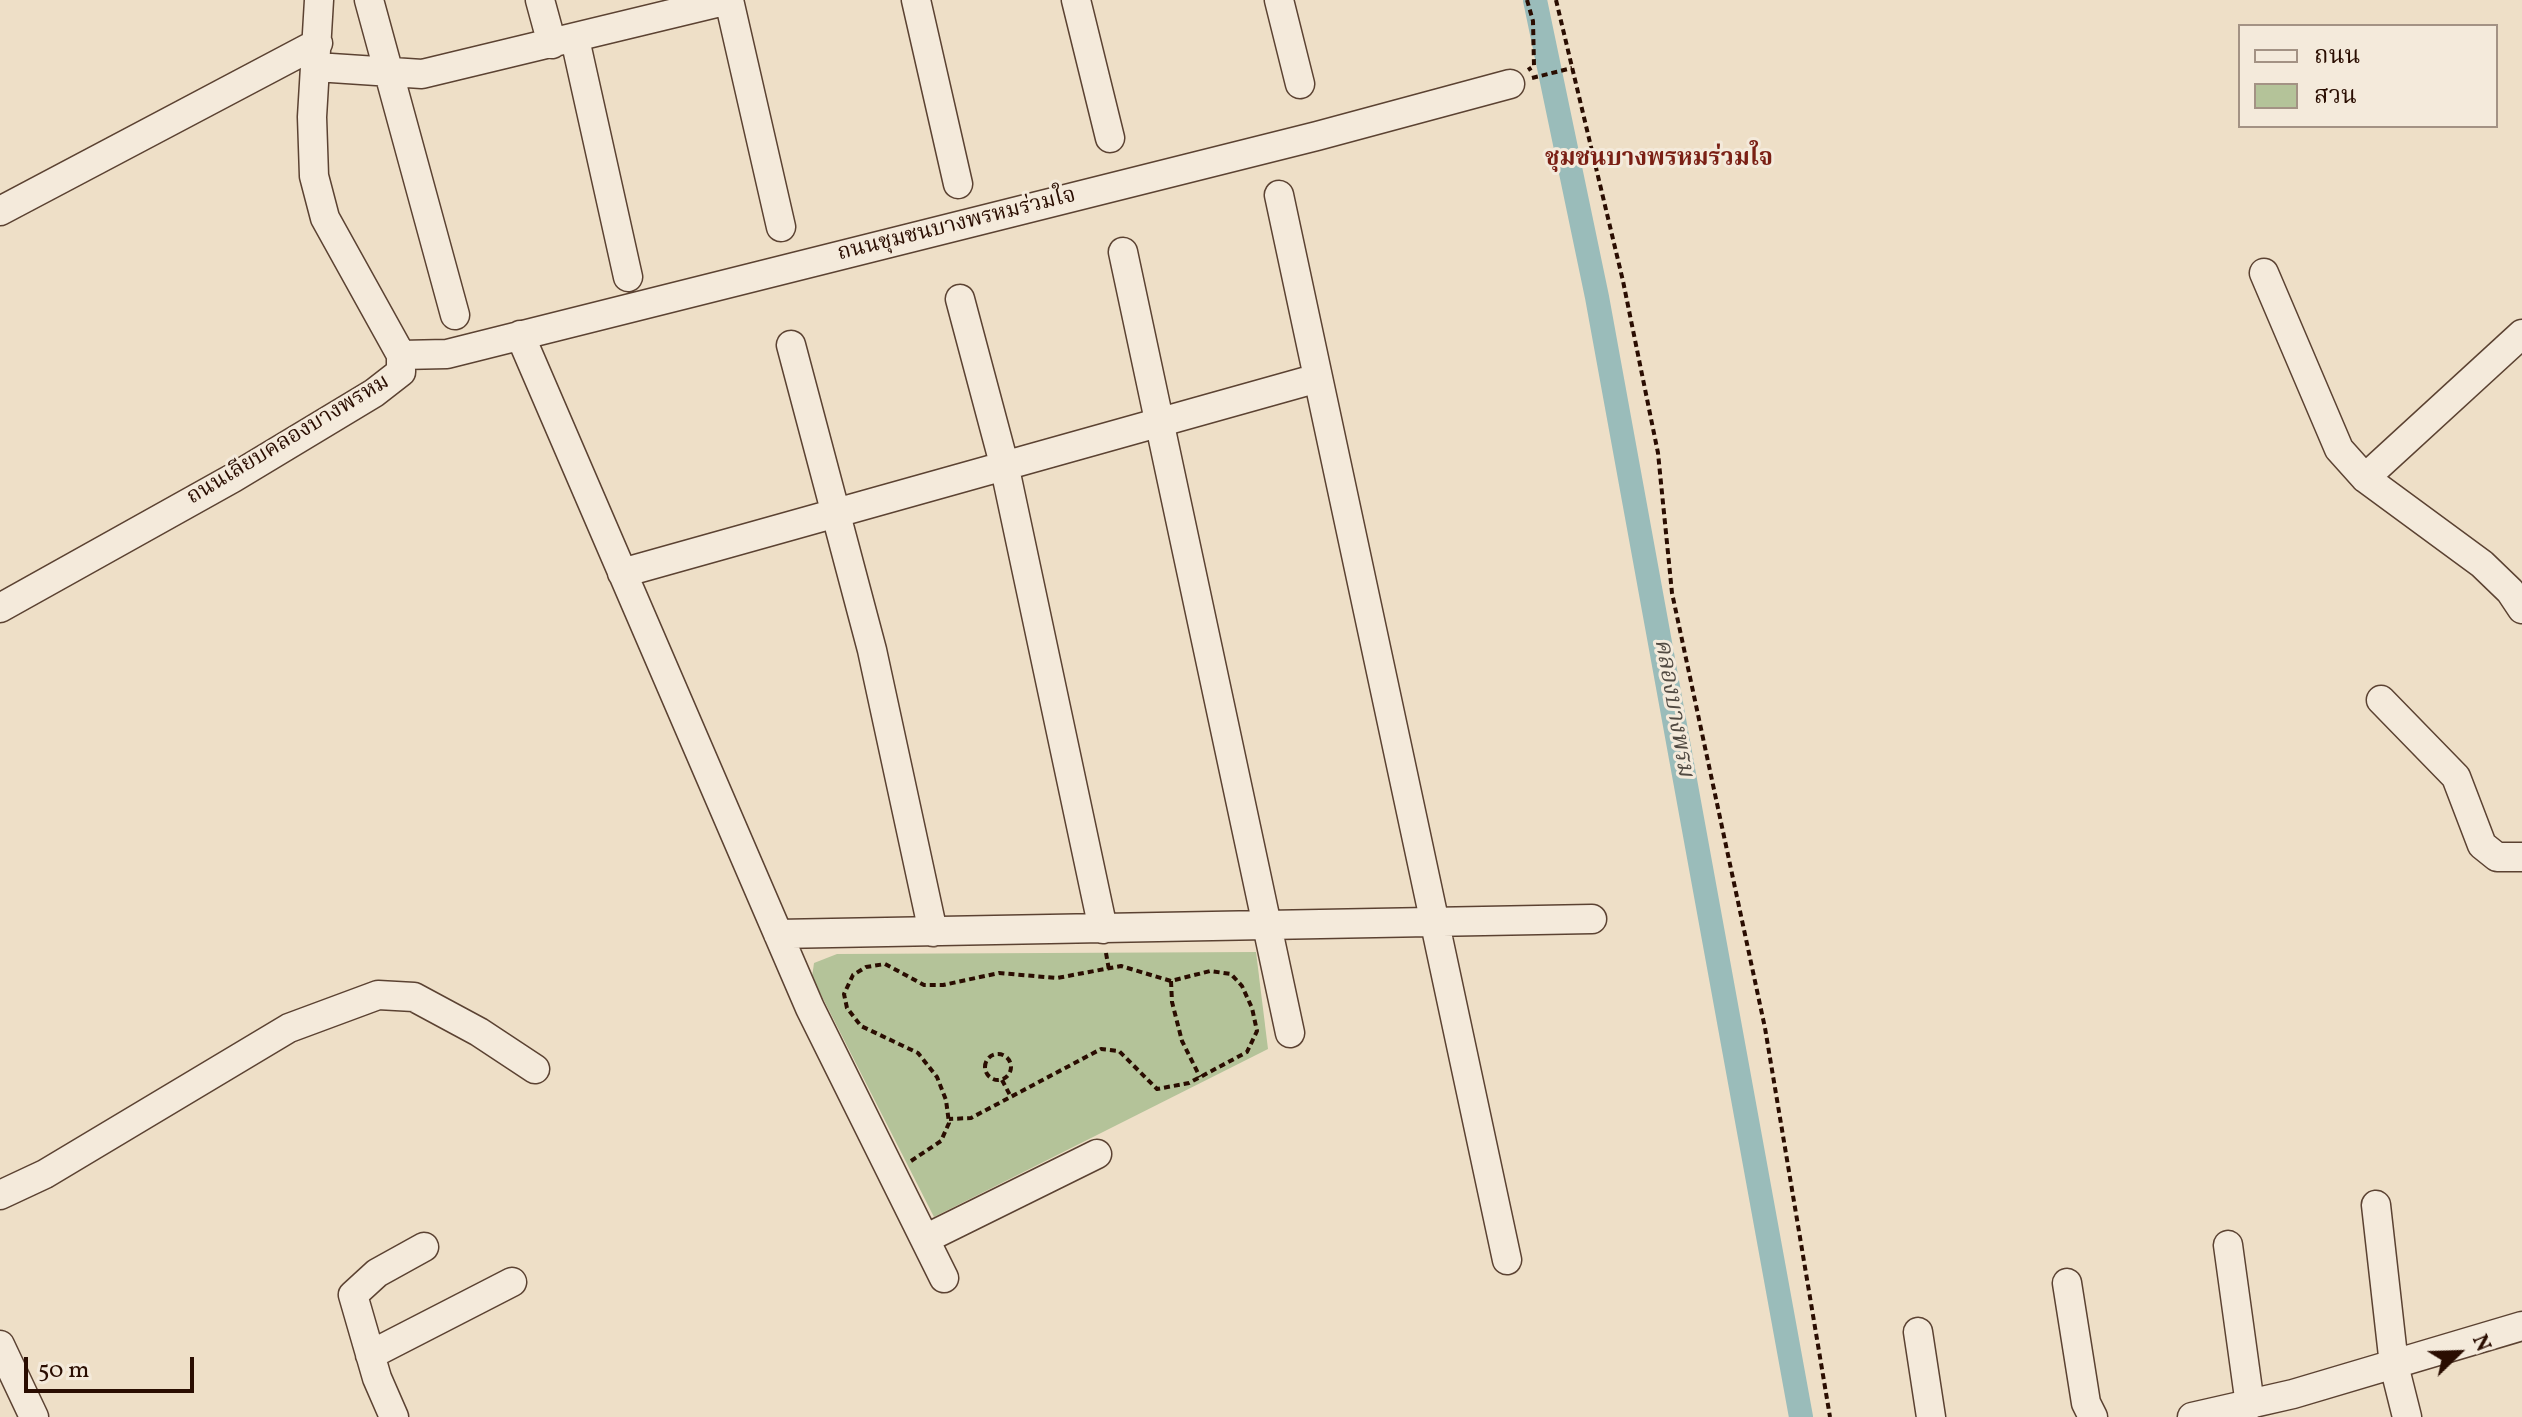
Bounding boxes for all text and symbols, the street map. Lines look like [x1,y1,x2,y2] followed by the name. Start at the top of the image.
[2238,24,2498,128] legend
[2314,40,2360,74] text: ถนน
[2314,80,2357,114] text: สวน
[1545,147,1773,175] district label: ชุมชนบางพรหมร่วมใจ
[835,184,1079,268] street label: ถนนชุมชนบางพรหมร่วมใจ
[183,370,395,512] street label: ถนนเลียบคลองบางพรหม
[1646,637,1698,779] water label: คลองบางพรม
[2418,1313,2498,1393] north arrow
[2463,1330,2498,1357] text: N
[28,1341,198,1391] scale bar
[38,1354,90,1388] text: 50 m

